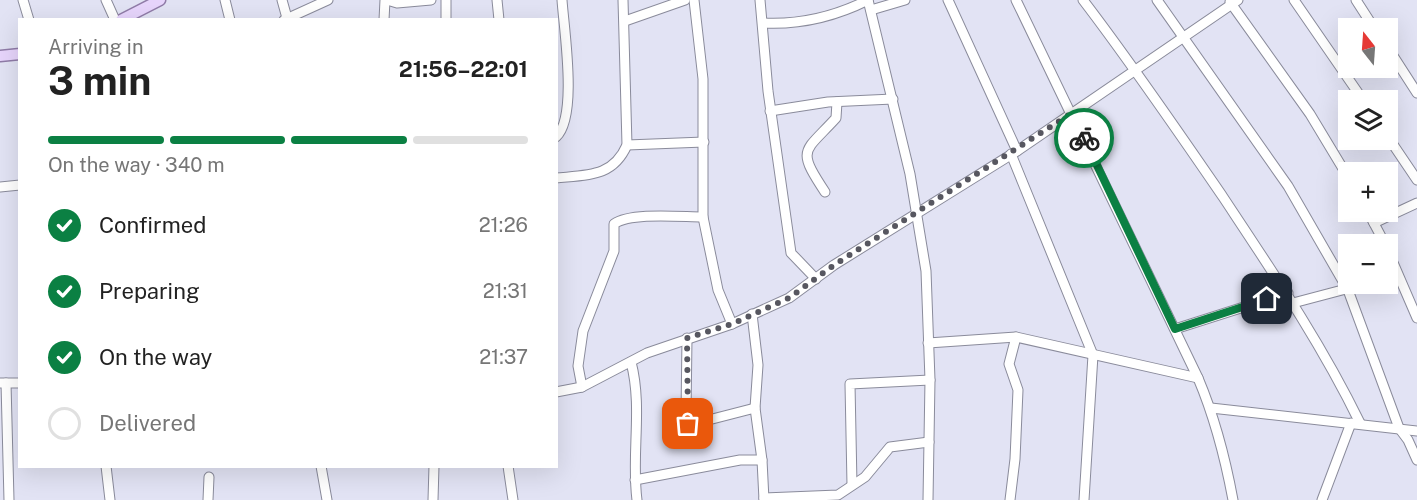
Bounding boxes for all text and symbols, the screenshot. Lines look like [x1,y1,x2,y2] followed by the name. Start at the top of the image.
[1338,18,1398,78] north arrow
[1338,18,1398,294] map controls
[48,35,143,59] text: Arriving in
[399,56,528,82] text: 21:56–22:01
[48,58,151,104] text: 3 min
[1338,90,1398,150] button: layers
[1054,108,1114,168] courier
[1068,122,1101,155] icon: bike
[48,153,225,177] text: On the way · 340 m
[1338,162,1398,222] button: +
[48,209,81,242] icon: check
[99,212,206,238] text: Confirmed
[479,213,528,237] text: 21:26
[1338,234,1398,294] button: −
[1241,273,1292,324] pin
[48,275,81,308] icon: check
[99,278,200,304] text: Preparing
[483,279,528,303] text: 21:31
[1250,282,1283,315] icon: home
[48,341,81,374] icon: check
[99,344,212,370] text: On the way
[479,345,528,369] text: 21:37
[662,398,713,449] pin
[671,407,704,440] icon: bag
[99,410,196,436] text: Delivered

